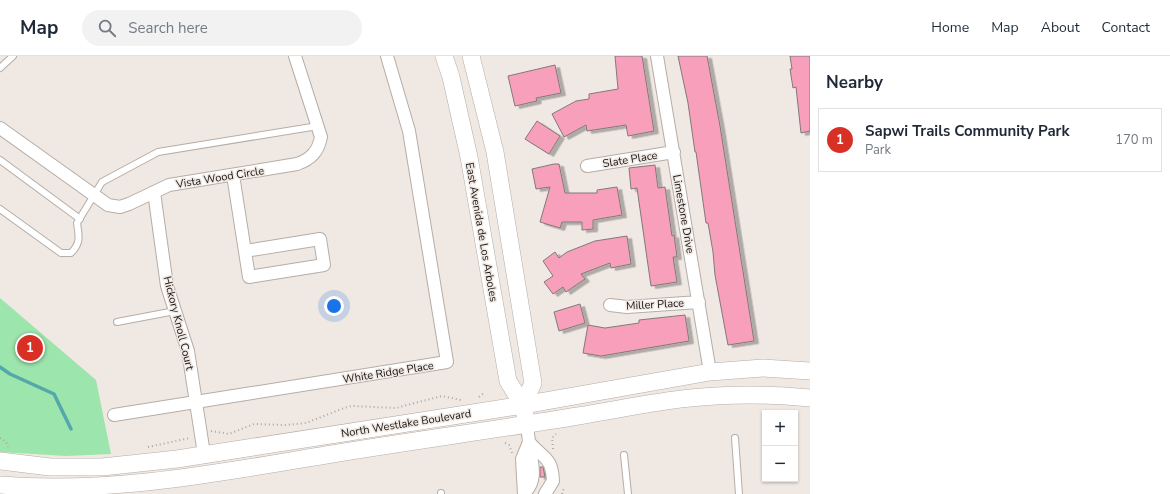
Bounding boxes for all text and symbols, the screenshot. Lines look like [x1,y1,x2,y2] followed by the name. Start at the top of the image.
[82,10,362,46] search box
[20,15,58,41] text: Map
[96,17,118,39] icon: search
[128,18,208,38] text: Search here
[931,18,969,37] text: Home
[991,18,1019,37] text: Map
[1041,18,1080,37] text: About
[1102,18,1150,37] text: Contact
[826,71,883,94] text: Nearby
[865,121,1070,141] text: Sapwi Trails Community Park
[836,131,844,149] text: 1
[1115,131,1153,149] text: 170 m
[865,141,891,159] text: Park
[602,148,659,171] street label: Slate Place
[462,161,501,303] street label: East Avenida de Los Arboles
[174,163,265,192] street label: Vista Wood Circle
[669,173,698,255] street label: Limestone Drive
[160,275,197,372] street label: Hickory Knoll Court
[626,295,684,314] street label: Miller Place
[324,296,344,316] your location
[17,333,43,363] pin: 1
[342,358,435,387] street label: White Ridge Place
[340,406,472,441] street label: North Westlake Boulevard
[762,410,798,482] map controls
[762,410,798,446] button: +
[762,446,798,482] button: −

